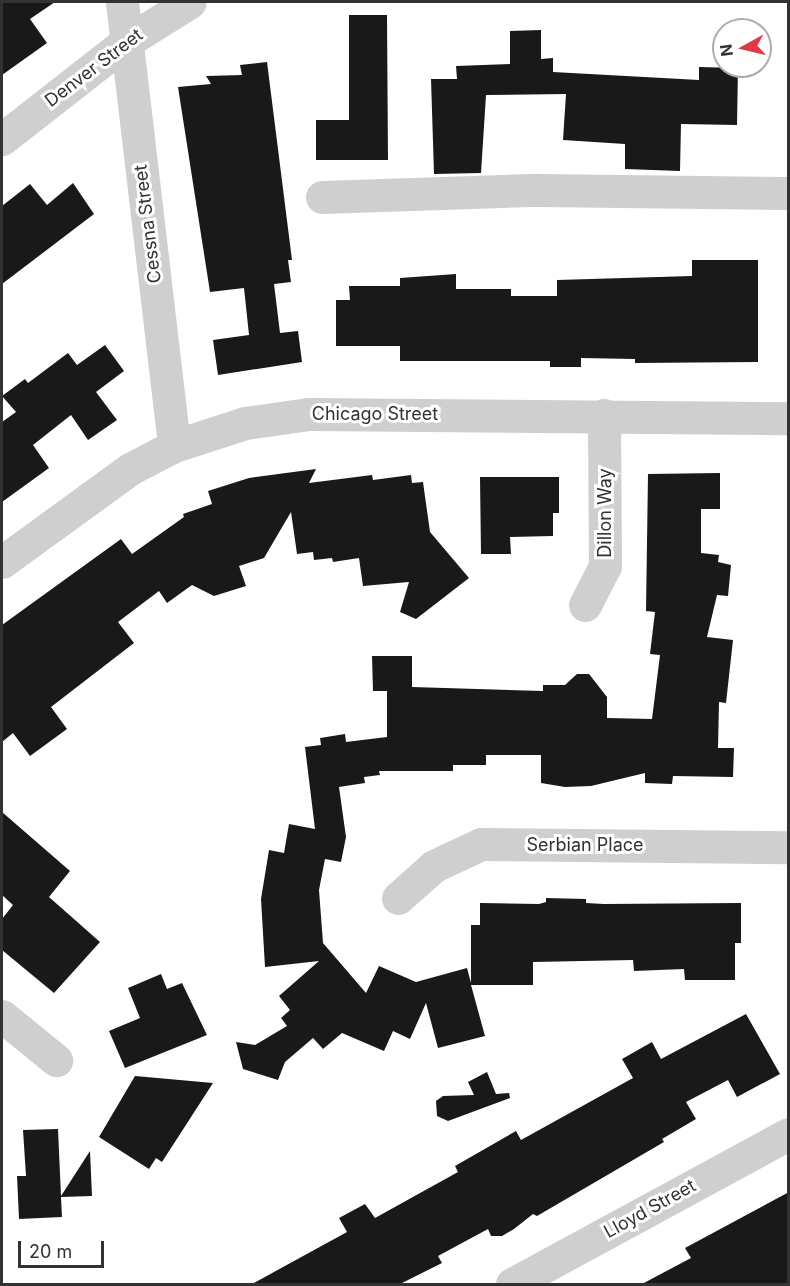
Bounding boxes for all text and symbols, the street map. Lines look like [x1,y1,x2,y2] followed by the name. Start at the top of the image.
[712,18,772,78] north arrow
[41,24,147,112] street label: Denver Street
[715,43,737,58] text: N
[130,164,166,284] street label: Cessna Street
[312,403,438,425] street label: Chicago Street
[594,468,616,558] street label: Dillon Way
[526,834,644,856] street label: Serbian Place
[600,1175,700,1243] street label: Lloyd Street
[21,1229,106,1267] scale bar
[29,1241,72,1262] text: 20 m

